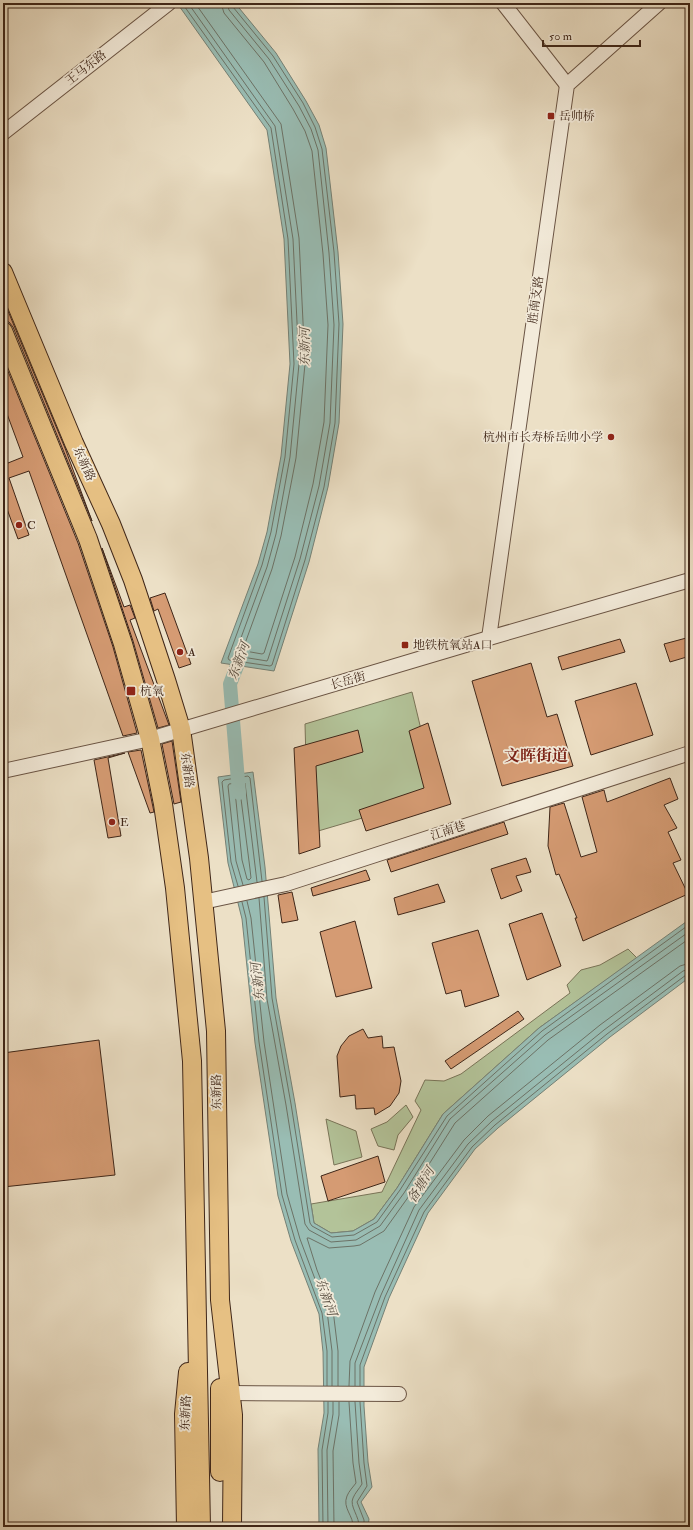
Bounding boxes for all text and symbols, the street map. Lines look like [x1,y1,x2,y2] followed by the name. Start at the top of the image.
[543,22,640,48] scale bar
[549,29,573,44] text: 50 m
[62,47,110,89] street label: 王马东路
[559,109,595,124] place label: 岳帅桥
[546,111,556,121] marker: 岳帅桥
[525,275,547,325] street label: 胜南支路
[297,326,313,367] water label: 东新河
[483,430,603,445] place label: 杭州市长寿桥岳帅小学
[606,432,616,442] marker: 杭州市长寿桥岳帅小学
[70,444,98,484] street label: 东新路
[27,518,36,533] place label: C
[14,520,24,530] marker: C
[225,638,254,682] water label: 东新河
[413,638,493,653] place label: 地铁杭氧站A口
[400,640,410,650] marker: 地铁杭氧站A口
[187,645,196,660] place label: A
[175,647,185,657] marker: A
[329,669,368,693] street label: 长岳街
[140,684,164,699] place label: 杭氧
[125,685,137,697] marker: 杭氧
[504,746,568,766] district label: 文晖街道
[177,751,197,789] street label: 东新路
[120,815,129,830] place label: E
[107,817,117,827] marker: E
[429,818,467,844] street label: 江南巷
[248,960,268,1002] water label: 东新河
[209,1074,225,1110] street label: 东新路
[404,1163,439,1206] water label: 备塘河
[312,1276,341,1320] water label: 东新河
[178,1395,194,1431] street label: 东新路

